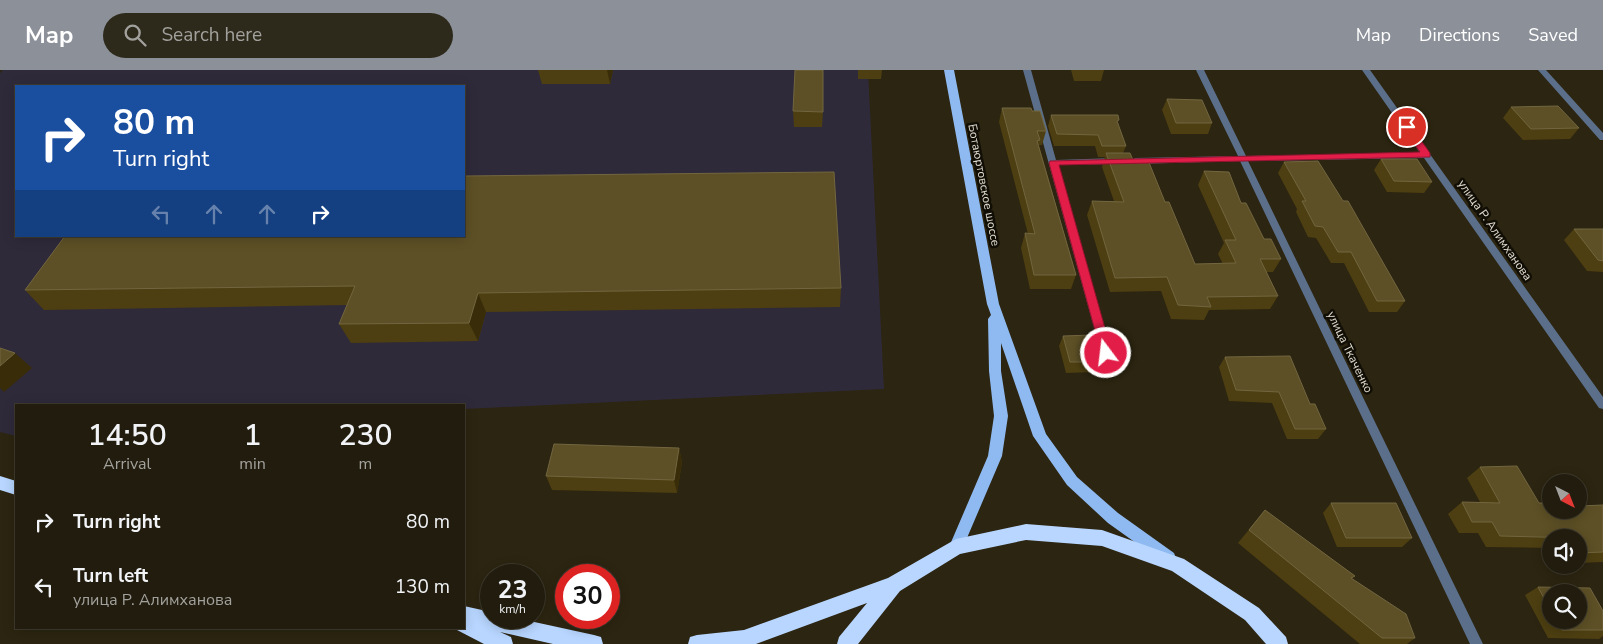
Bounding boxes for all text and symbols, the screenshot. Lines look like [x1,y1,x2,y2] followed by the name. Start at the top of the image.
[103,13,453,58] search box
[25,19,73,51] text: Map
[121,21,149,49] icon: search
[161,22,262,48] text: Search here
[1356,23,1391,47] text: Map
[1419,23,1500,47] text: Directions
[1528,23,1578,47] text: Saved
[113,99,195,146] text: 80 m
[30,105,95,170] icon: right
[1386,106,1428,148] pin
[1393,113,1421,141] icon: arrive
[964,123,1004,247] street label: Ботаюртовское шоссе
[113,144,209,174] text: Turn right
[1454,176,1536,284] street label: улица Р. Алимханова
[147,200,175,228] icon: left
[200,200,228,228] icon: ahead
[253,200,281,228] icon: ahead
[306,200,334,228] icon: right
[1323,309,1377,396] street label: улица Ткаченко
[1079,326,1131,378] position arrow
[88,415,167,456] text: 14:50
[244,415,262,456] text: 1
[338,415,392,456] text: 230
[103,453,151,475] text: Arrival
[239,453,266,475] text: min
[359,453,372,475] text: m
[1542,474,1588,519] north arrow
[1542,474,1587,629] map controls
[30,508,58,536] icon: right
[73,509,160,535] text: Turn right
[406,509,450,535] text: 80 m
[1542,529,1587,574] button: sound
[73,563,148,589] text: Turn left
[555,564,620,629] speed limit sign: 30
[30,573,58,601] icon: left
[497,573,528,607] text: 23
[395,574,450,600] text: 130 m
[1542,584,1587,629] button: search
[73,589,232,611] text: улица Р. Алимханова
[499,601,526,617] text: km/h

